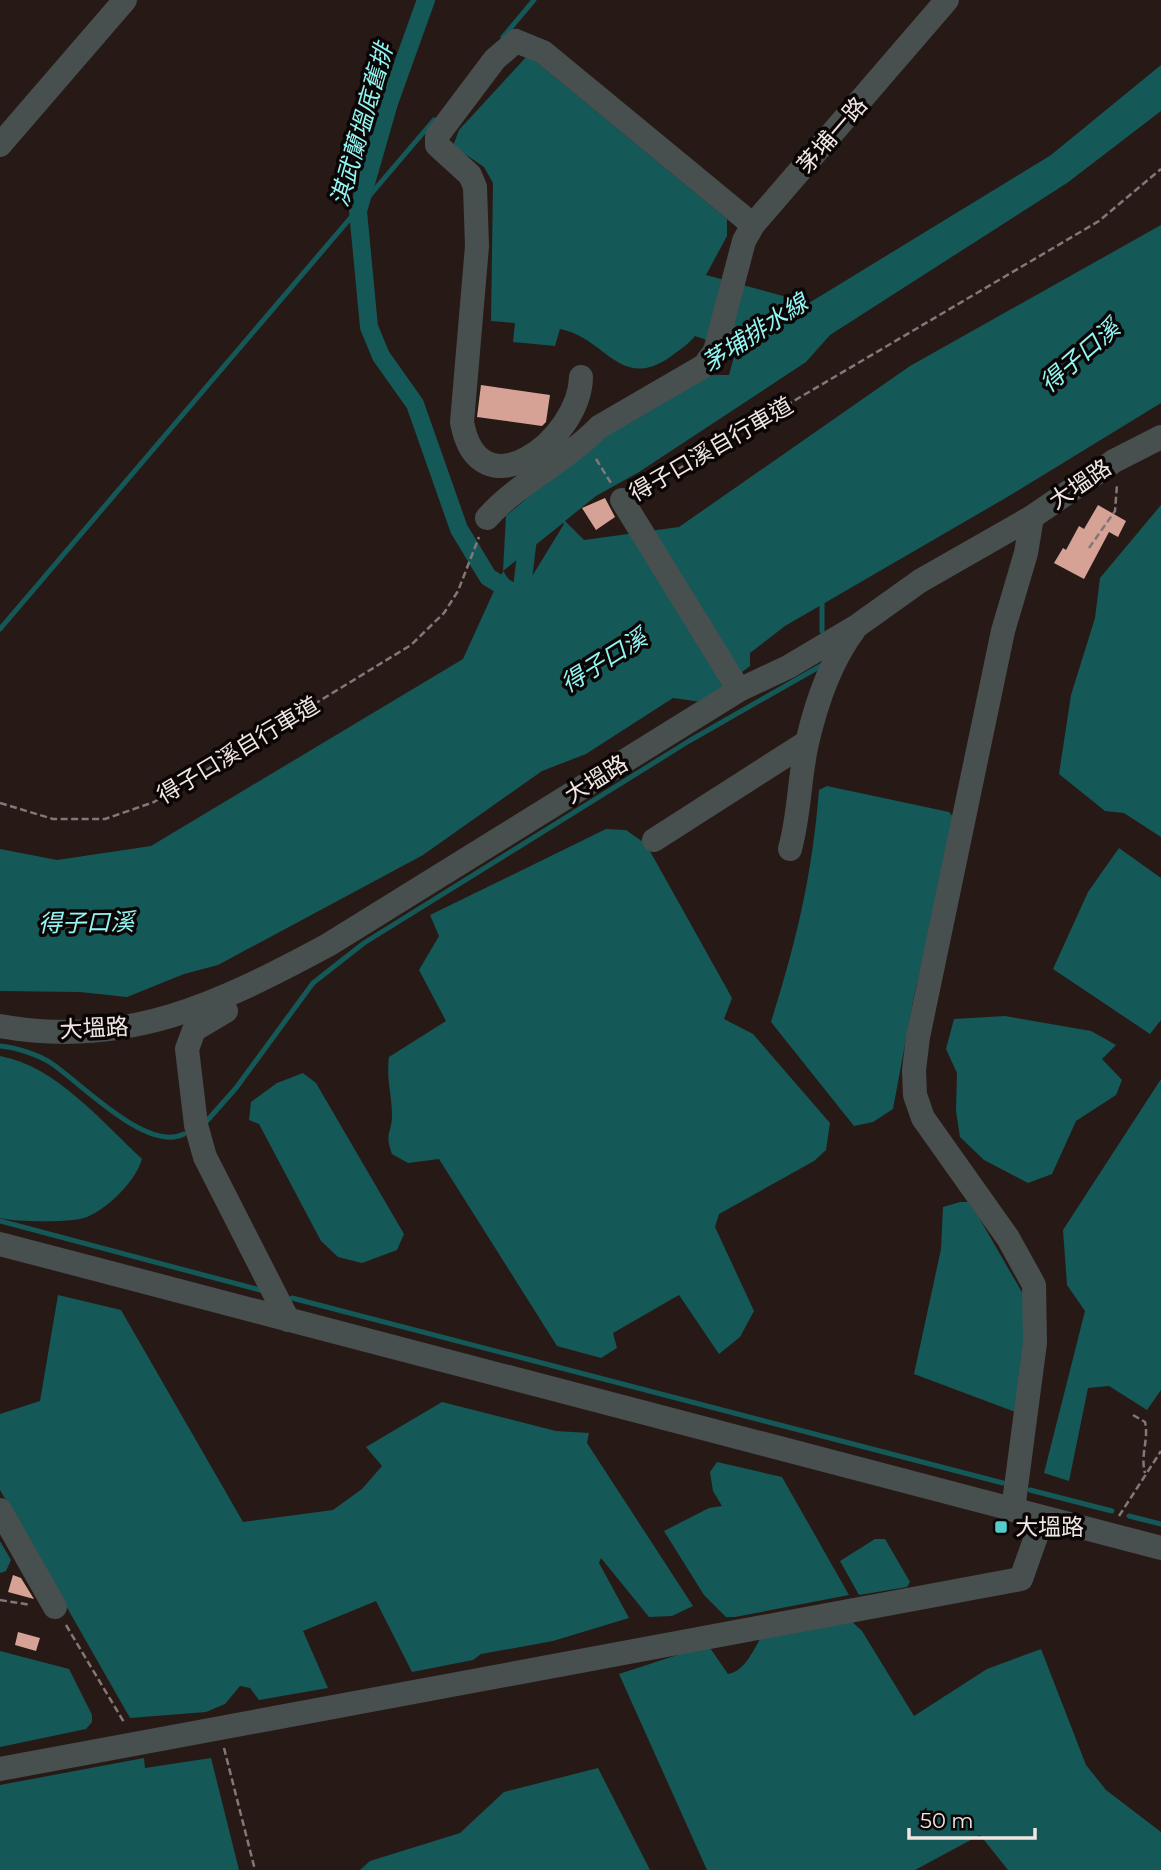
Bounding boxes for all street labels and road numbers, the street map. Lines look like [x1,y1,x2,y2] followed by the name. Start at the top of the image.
[791,91,873,179] street label: 茅埔一路
[624,391,798,507] street label: 得子口溪自行車道
[1044,453,1116,515] street label: 大塭路
[152,691,324,809] street label: 得子口溪自行車道
[559,749,633,809] street label: 大塭路
[59,1012,129,1044] street label: 大塭路

